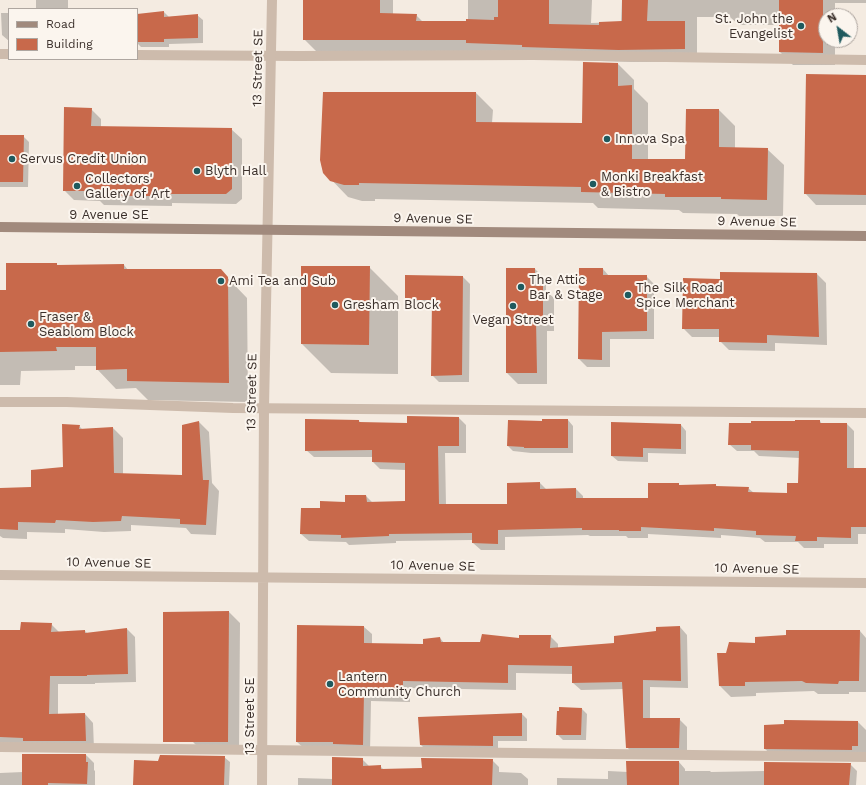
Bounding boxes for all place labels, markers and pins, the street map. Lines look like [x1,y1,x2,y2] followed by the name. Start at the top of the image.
[715,11,793,42] place label: St. John the Evangelist
[796,21,806,31] marker: St. John the Evangelist
[615,131,685,147] place label: Innova Spa
[602,134,612,144] marker: Innova Spa
[20,151,147,167] place label: Servus Credit Union
[7,154,17,164] marker: Servus Credit Union
[205,163,267,179] place label: Blyth Hall
[192,166,202,176] marker: Blyth Hall
[601,169,703,200] place label: Monki Breakfast & Bistro
[85,171,170,202] place label: Collectors' Gallery of Art
[588,179,598,189] marker: Monki Breakfast & Bistro
[72,181,82,191] marker: Collectors' Gallery of Art
[529,272,603,303] place label: The Attic Bar & Stage
[229,273,336,289] place label: Ami Tea and Sub
[216,276,226,286] marker: Ami Tea and Sub
[636,280,735,311] place label: The Silk Road Spice Merchant
[516,282,526,292] marker: The Attic Bar & Stage
[623,290,633,300] marker: The Silk Road Spice Merchant
[343,297,439,313] place label: Gresham Block
[330,300,340,310] marker: Gresham Block
[508,301,518,311] marker: Vegan Street
[39,309,134,340] place label: Fraser & Seablom Block
[472,312,554,328] place label: Vegan Street
[26,319,36,329] marker: Fraser & Seablom Block
[338,669,461,700] place label: Lantern Community Church
[325,679,335,689] marker: Lantern Community Church

